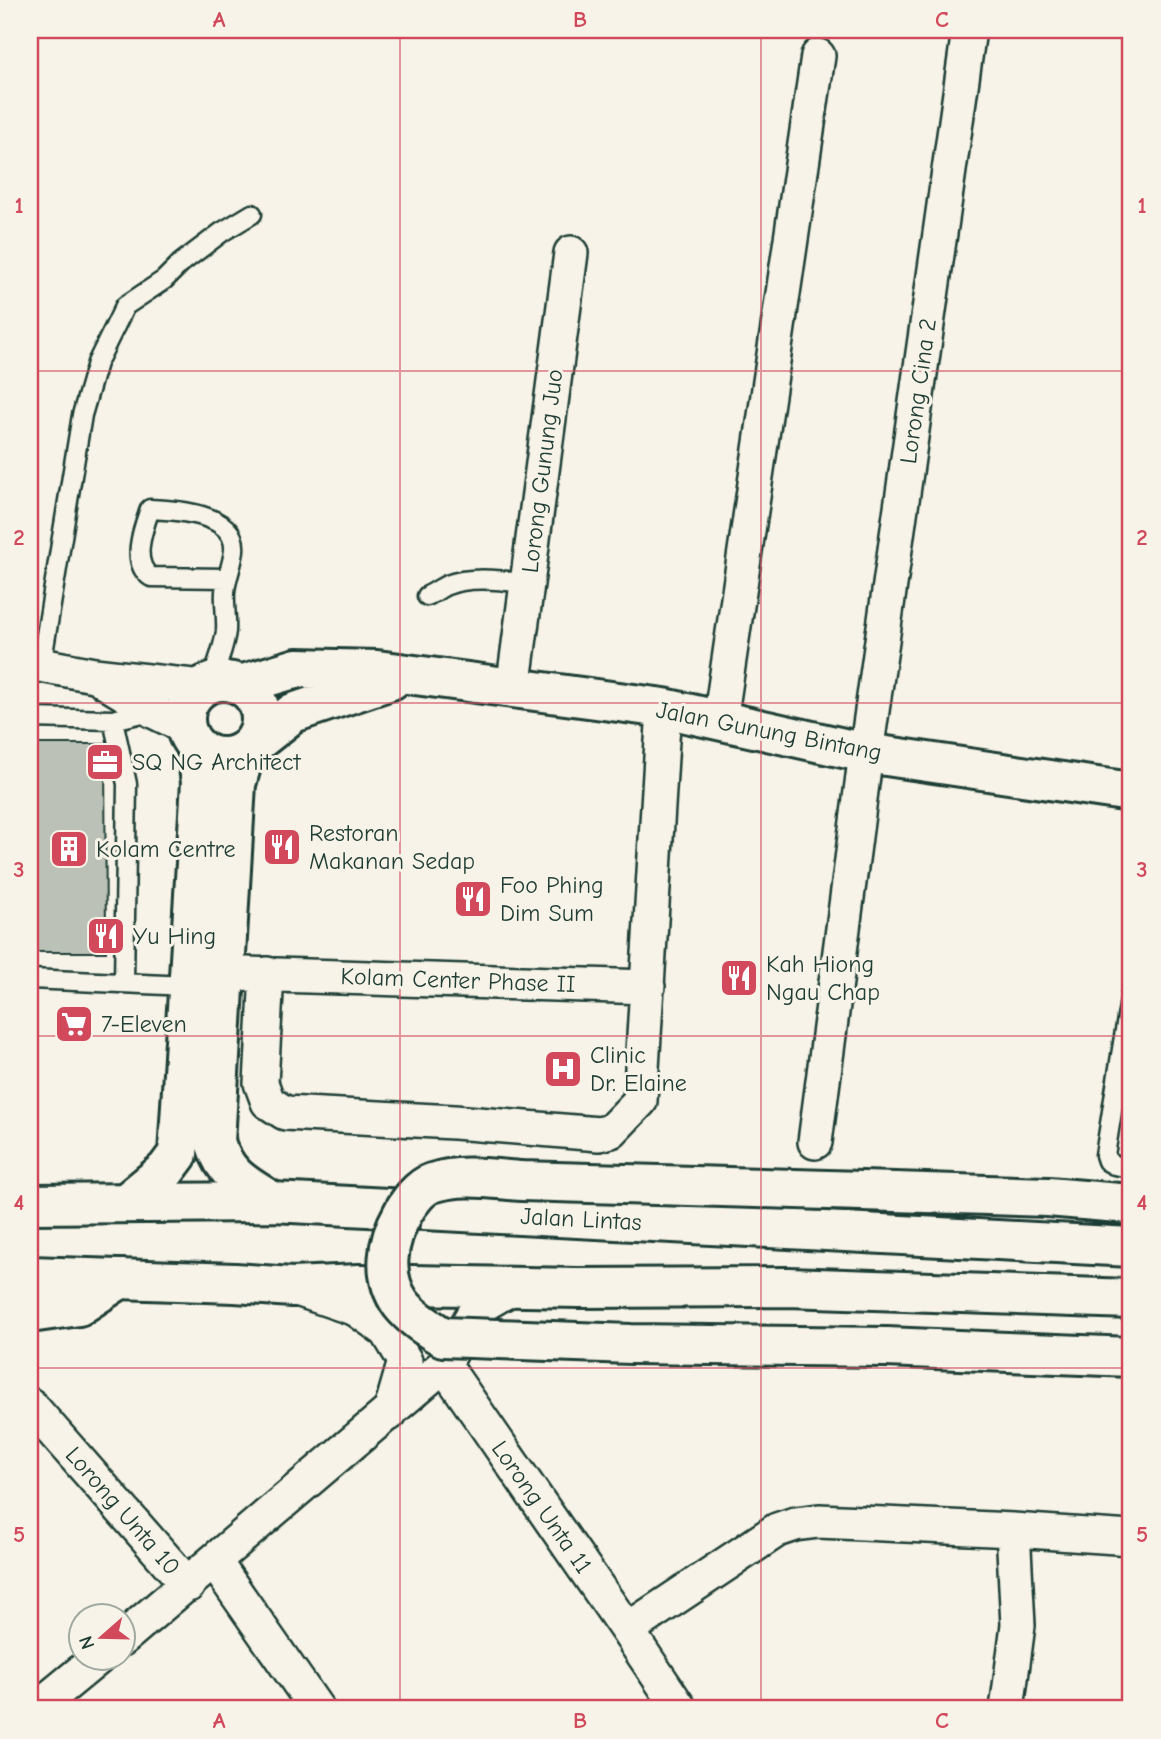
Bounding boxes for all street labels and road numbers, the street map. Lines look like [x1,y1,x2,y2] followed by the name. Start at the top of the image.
[894,316,942,466] street label: Lorong Cina 2
[516,368,568,574] street label: Lorong Gunung Juo
[654,695,884,767] street label: Jalan Gunung Bintang
[340,962,576,998] street label: Kolam Center Phase II
[520,1202,642,1236] street label: Jalan Lintas
[486,1435,598,1579] street label: Lorong Unta 11
[60,1441,186,1581] street label: Lorong Unta 10

